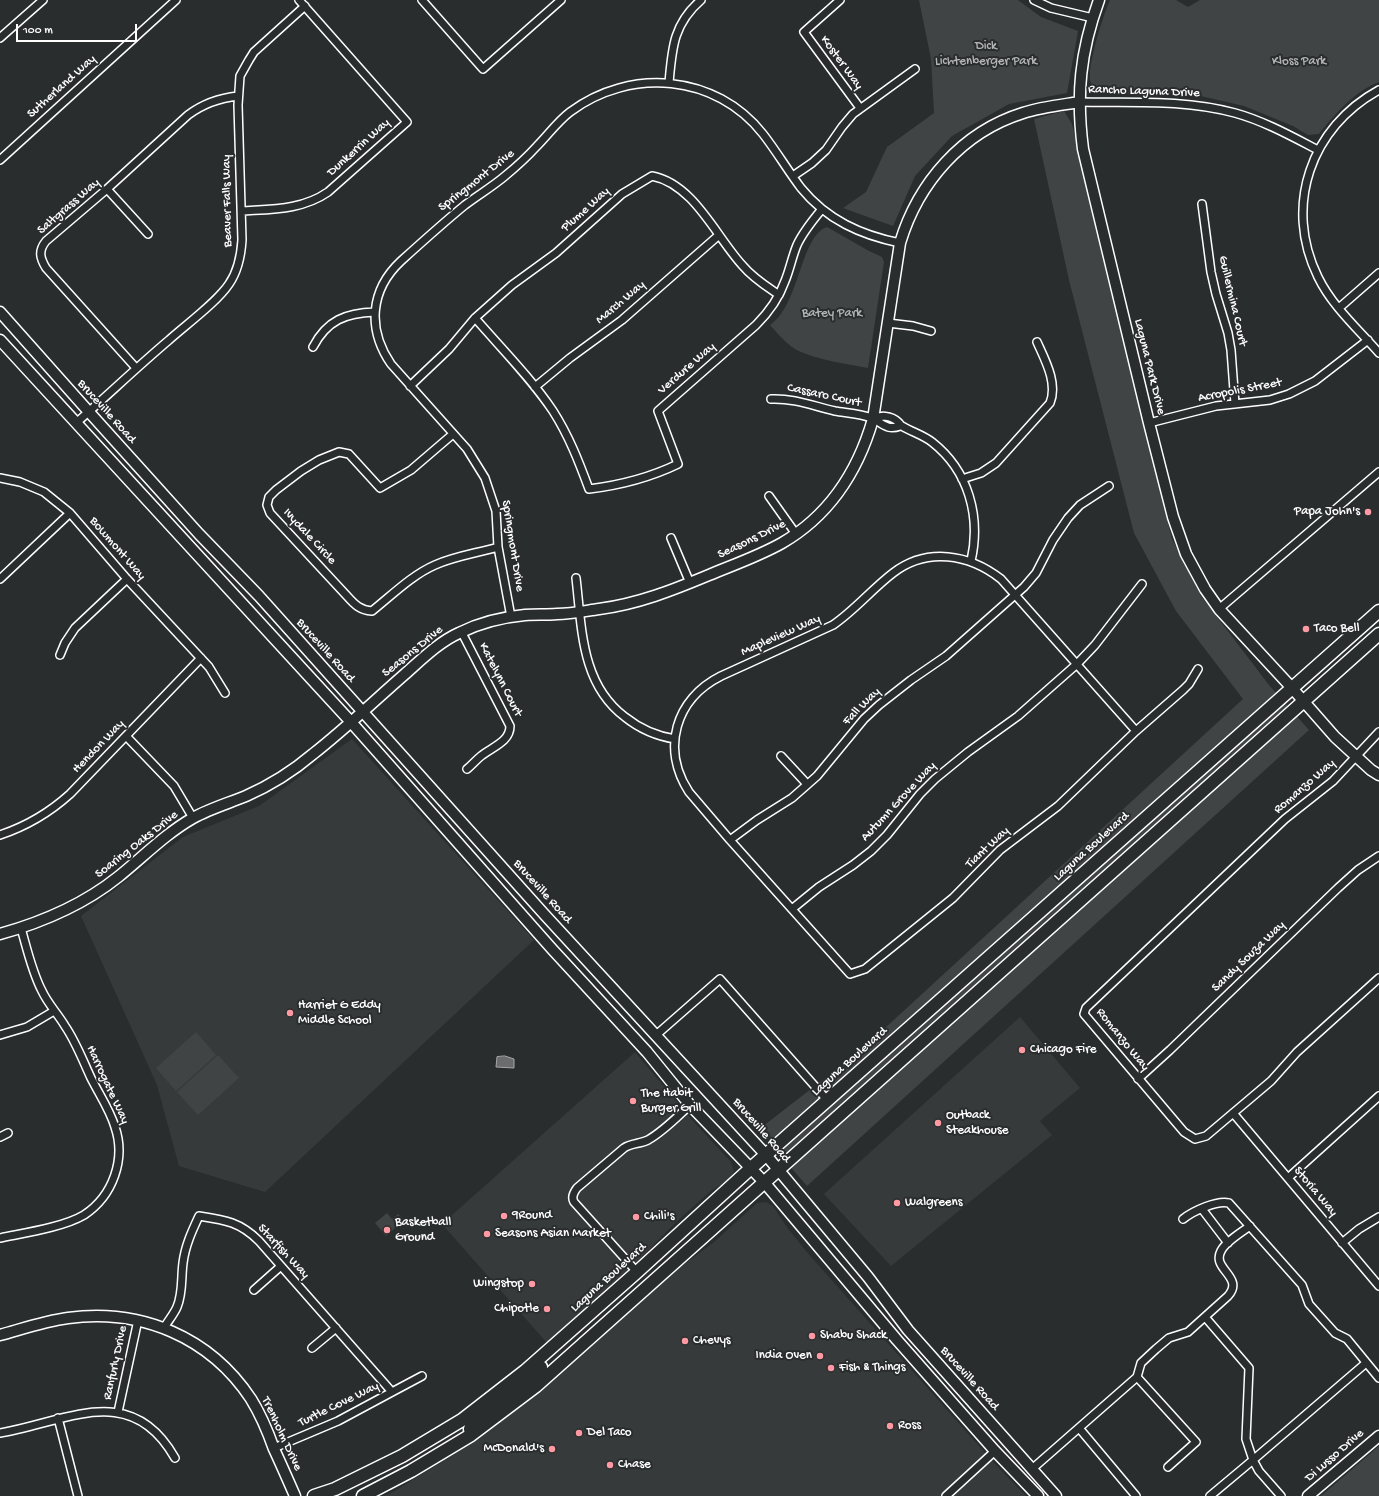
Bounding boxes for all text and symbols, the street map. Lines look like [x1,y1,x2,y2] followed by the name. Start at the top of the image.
[18,16,139,42] scale bar
[23,24,53,38] text: 100 m
[816,33,866,93] street label: Koster Way
[935,39,1037,70] park label: Dick Lichtenberger Park
[24,52,100,122] street label: Sutherland Way
[1272,54,1326,70] park label: Kloss Park
[1088,82,1200,102] street label: Rancho Laguna Drive
[324,116,394,180] street label: Dunkerrin Way
[436,146,518,216] street label: Springmont Drive
[219,154,237,248] street label: Beaver Falls Way
[34,176,104,238] street label: Saltgrass Way
[559,184,613,236] street label: Plume Way
[1214,254,1250,348] street label: Guillermina Court
[593,278,649,328] street label: March Way
[802,306,862,322] park label: Batey Park
[1130,317,1168,417] street label: Laguna Park Drive
[655,340,719,398] street label: Verdure Way
[1197,375,1283,407] street label: Acropolis Street
[73,377,139,447] street label: Bruceville Road
[786,381,862,411] street label: Cassaro Court
[497,499,527,593] street label: Springmont Drive
[1294,504,1360,520] place label: Papa John's
[279,506,339,568] street label: Ivydale Circle
[1363,507,1373,517] marker: Papa John's
[85,514,149,584] street label: Bowmont Way
[715,517,789,563] street label: Seasons Drive
[739,612,823,660] street label: Mapleview Way
[292,616,358,686] street label: Bruceville Road
[1314,621,1360,637] place label: Taco Bell
[379,623,447,681] street label: Seasons Drive
[1301,624,1311,634] marker: Taco Bell
[475,640,525,720] street label: Katelynn Court
[840,685,884,729] street label: Fall Way
[70,717,128,777] street label: Hendon Way
[1271,756,1339,818] street label: Romanzo Way
[858,759,940,845] street label: Autumn Grove Way
[92,808,182,882] street label: Soaring Oaks Drive
[1051,809,1133,885] street label: Laguna Boulevard
[963,824,1013,872] street label: Tiant Way
[509,857,575,927] street label: Bruceville Road
[1209,918,1289,996] street label: Sandy Souza Way
[298,998,381,1029] place label: Harriet G Eddy Middle School
[1092,1005,1152,1075] street label: Romanzo Way
[285,1008,295,1018] marker: Harriet G Eddy Middle School
[809,1024,891,1100] street label: Laguna Boulevard
[1030,1042,1096,1058] place label: Chicago Fire
[82,1043,132,1127] street label: Harrogate Way
[1017,1045,1027,1055] marker: Chicago Fire
[641,1086,701,1117] place label: The Habit Burger Grill
[729,1095,793,1167] street label: Bruceville Road
[628,1096,638,1106] marker: The Habit Burger Grill
[946,1108,1008,1139] place label: Outback Steakhouse
[933,1118,943,1128] marker: Outback Steakhouse
[1290,1164,1340,1220] street label: Storia Way
[905,1195,963,1211] place label: Walgreens
[892,1198,902,1208] marker: Walgreens
[512,1208,552,1224] place label: 9Round
[644,1209,675,1225] place label: Chili's
[499,1211,509,1221] marker: 9Round
[631,1212,641,1222] marker: Chili's
[395,1215,451,1246] place label: Basketball Ground
[254,1221,312,1283] street label: Starfish Way
[382,1225,392,1235] marker: Basketball Ground
[495,1226,611,1242] place label: Seasons Asian Market
[482,1229,492,1239] marker: Seasons Asian Market
[568,1240,650,1316] street label: Laguna Boulevard
[473,1276,524,1292] place label: Wingstop
[527,1279,537,1289] marker: Wingstop
[494,1301,539,1317] place label: Chipotle
[542,1304,552,1314] marker: Chipotle
[101,1324,131,1402] street label: Ranfurly Drive
[820,1328,887,1344] place label: Shabu Shack
[807,1331,817,1341] marker: Shabu Shack
[693,1333,731,1349] place label: Chevys
[680,1336,690,1346] marker: Chevys
[936,1344,1002,1414] street label: Bruceville Road
[756,1348,812,1364] place label: India Oven
[815,1351,825,1361] marker: India Oven
[839,1360,906,1376] place label: Fish & Things
[826,1363,836,1373] marker: Fish & Things
[296,1379,382,1431] street label: Turtle Cove Way
[257,1395,305,1473] street label: Trenholm Drive
[898,1418,921,1434] place label: Ross
[885,1421,895,1431] marker: Ross
[587,1425,632,1441] place label: Del Taco
[1302,1426,1368,1486] street label: Di Lusso Drive
[574,1428,584,1438] marker: Del Taco
[483,1441,544,1457] place label: McDonald's
[547,1444,557,1454] marker: McDonald's
[618,1457,651,1473] place label: Chase
[605,1460,615,1470] marker: Chase

